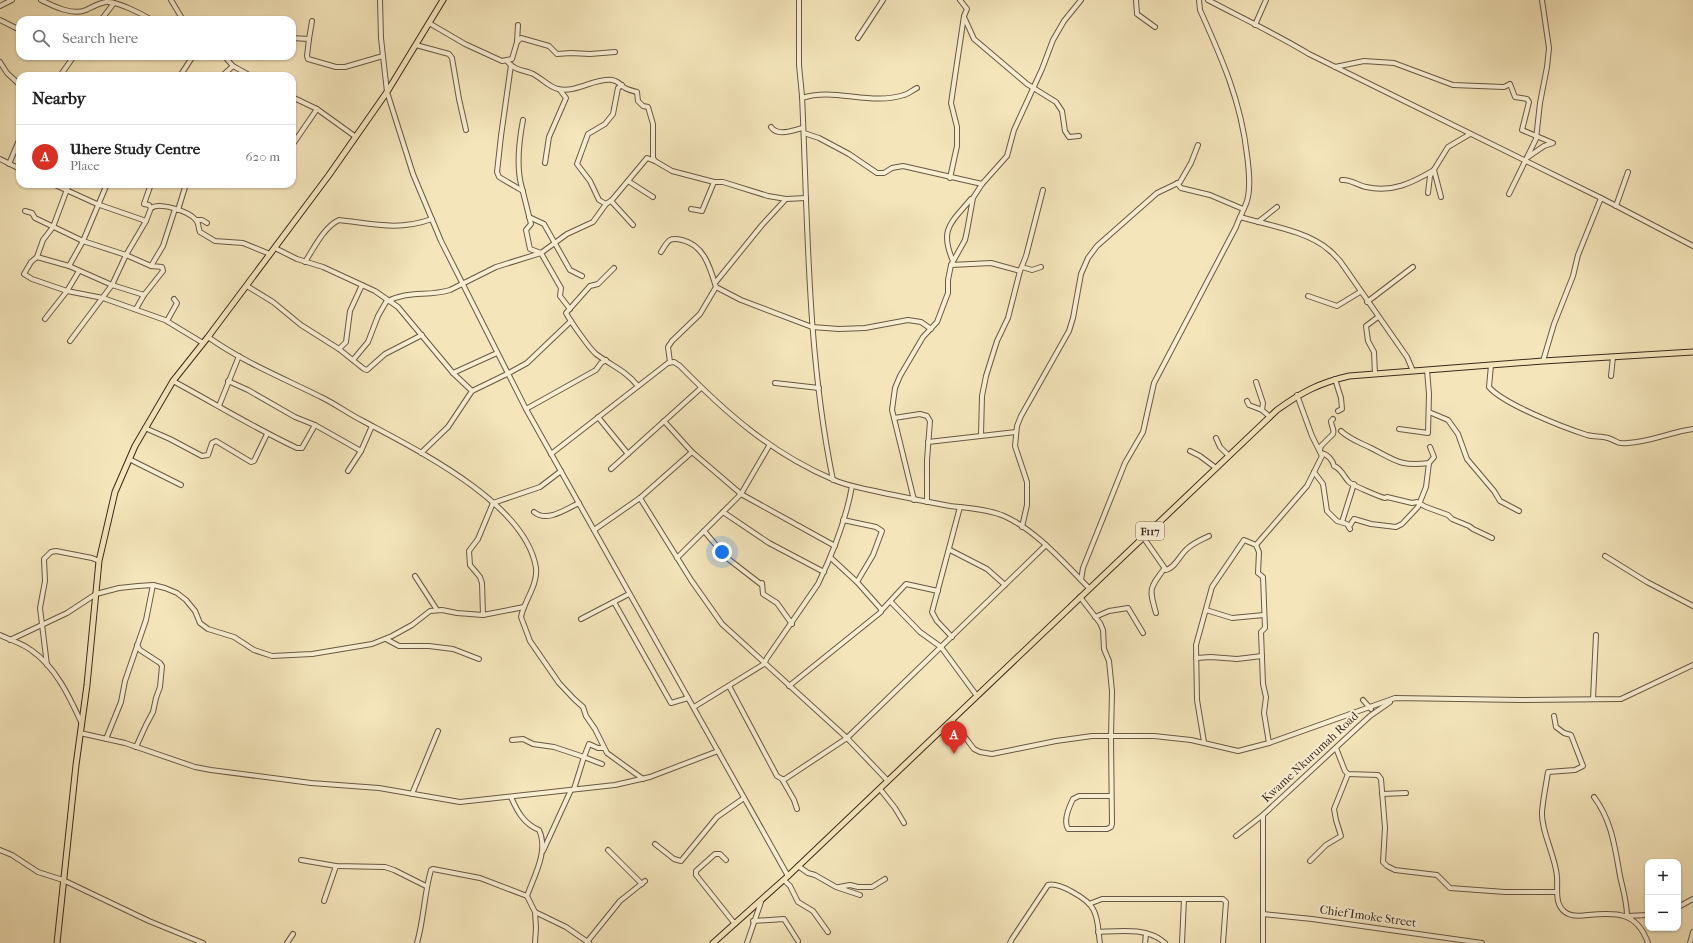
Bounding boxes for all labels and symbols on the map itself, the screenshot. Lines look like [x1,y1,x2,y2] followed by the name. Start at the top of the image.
[1136,522,1164,540] road number: F117
[712,542,732,562] your location
[1259,708,1361,805] street label: Kwame Nkurumah Road
[941,721,967,754] pin: A
[1319,902,1418,930] street label: Chief Imoke Street

